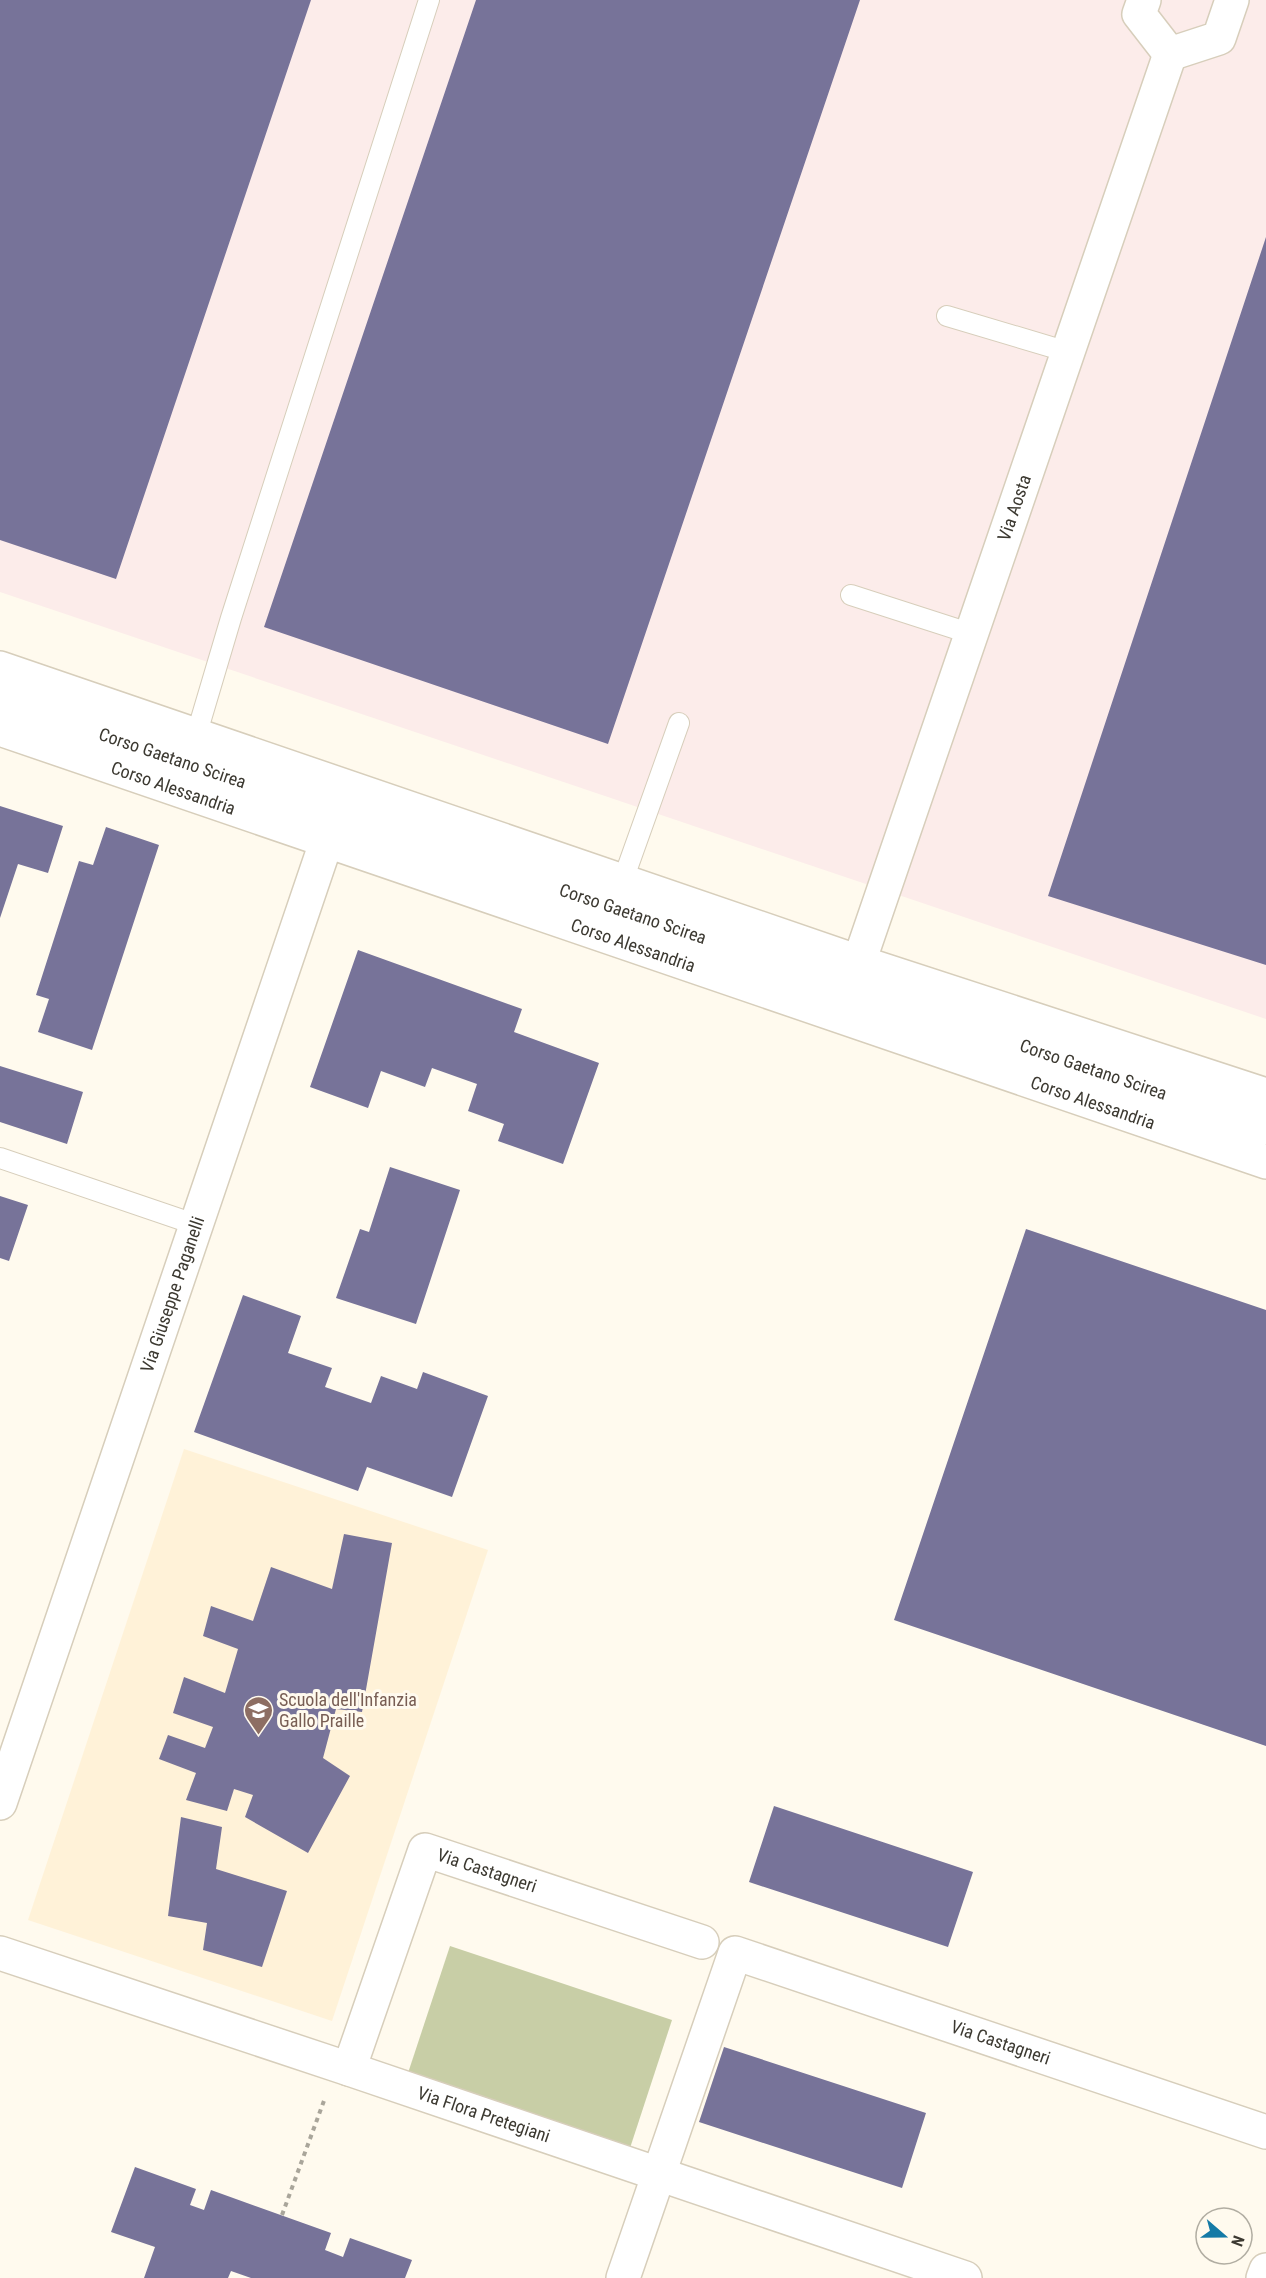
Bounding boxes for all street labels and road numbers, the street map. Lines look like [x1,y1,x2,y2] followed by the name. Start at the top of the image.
[993,472,1035,544] street label: Via Aosta
[96,723,249,792] street label: Corso Gaetano Scirea
[108,757,238,819] street label: Corso Alessandria
[557,879,709,948] street label: Corso Gaetano Scirea
[568,914,698,976] street label: Corso Alessandria
[1017,1035,1170,1104] street label: Corso Gaetano Scirea
[1028,1071,1158,1133] street label: Corso Alessandria
[136,1214,208,1375] street label: Via Giuseppe Paganelli
[435,1844,540,1896] street label: Via Castagneri
[948,2016,1053,2069] street label: Via Castagneri
[415,2082,553,2146] street label: Via Flora Pretegiani

